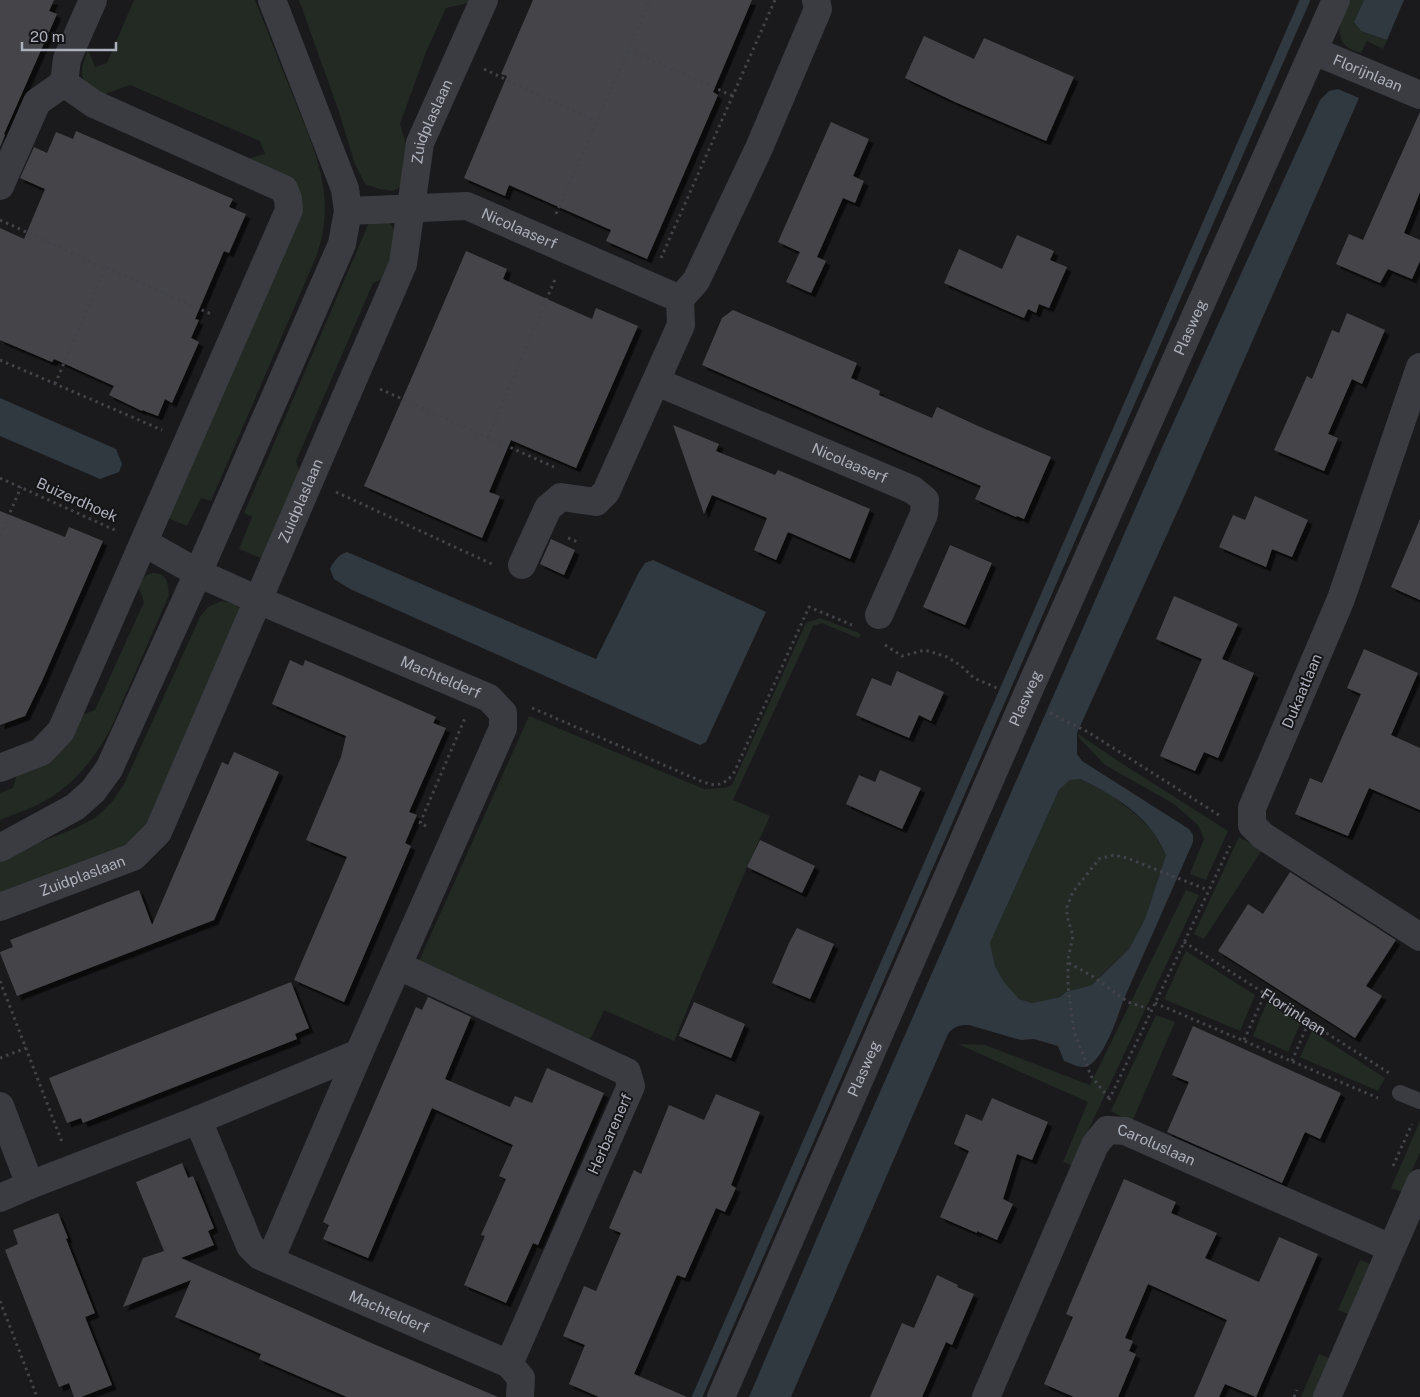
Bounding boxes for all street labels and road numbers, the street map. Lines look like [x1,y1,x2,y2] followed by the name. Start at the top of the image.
[1331,51,1405,95] street label: Florijnlaan
[408,77,455,165] street label: Zuidplaslaan
[479,204,560,252] street label: Nicolaaserf
[1170,297,1210,358] street label: Plasweg
[809,439,890,486] street label: Nicolaaserf
[275,456,326,545] street label: Zuidplaslaan
[34,474,120,525] street label: Buizerdhoek
[1278,651,1325,731] street label: Dukaatlaan
[398,652,484,702] street label: Machtelderf
[1005,668,1045,729] street label: Plasweg
[37,852,127,899] street label: Zuidplaslaan
[1258,985,1329,1039] street label: Florijnlaan
[844,1038,883,1099] street label: Plasweg
[584,1091,635,1177] street label: Herbarenerf
[1117,1122,1198,1169] street label: Caroluslaan
[346,1287,432,1336] street label: Machtelderf

